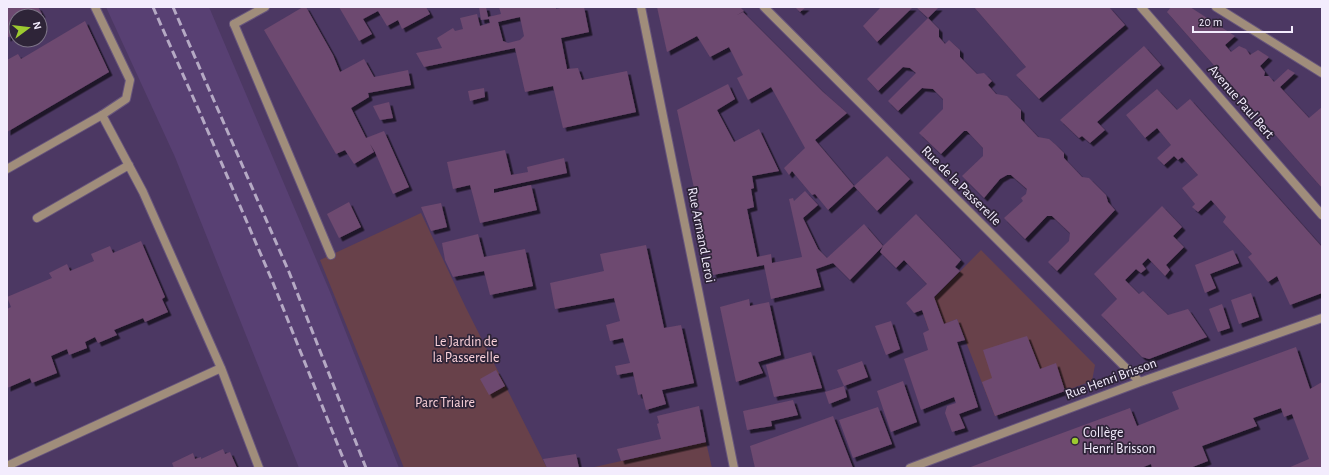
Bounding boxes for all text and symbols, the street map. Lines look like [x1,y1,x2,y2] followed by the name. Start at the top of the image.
[8,8,48,48] north arrow
[1193,8,1292,34] scale bar
[1199,16,1222,28] text: 20 m
[31,20,43,31] text: N
[1205,63,1277,142] street label: Avenue Paul Bert
[919,144,1003,228] street label: Rue de la Passerelle
[685,186,717,284] street label: Rue Armand Leroi
[433,335,499,365] park label: Le Jardin de la Passerelle
[1063,356,1159,402] street label: Rue Henri Brisson
[415,396,475,410] park label: Parc Triaire
[1083,426,1156,456] place label: Collège Henri Brisson
[1070,436,1080,446] marker: Collège Henri Brisson

